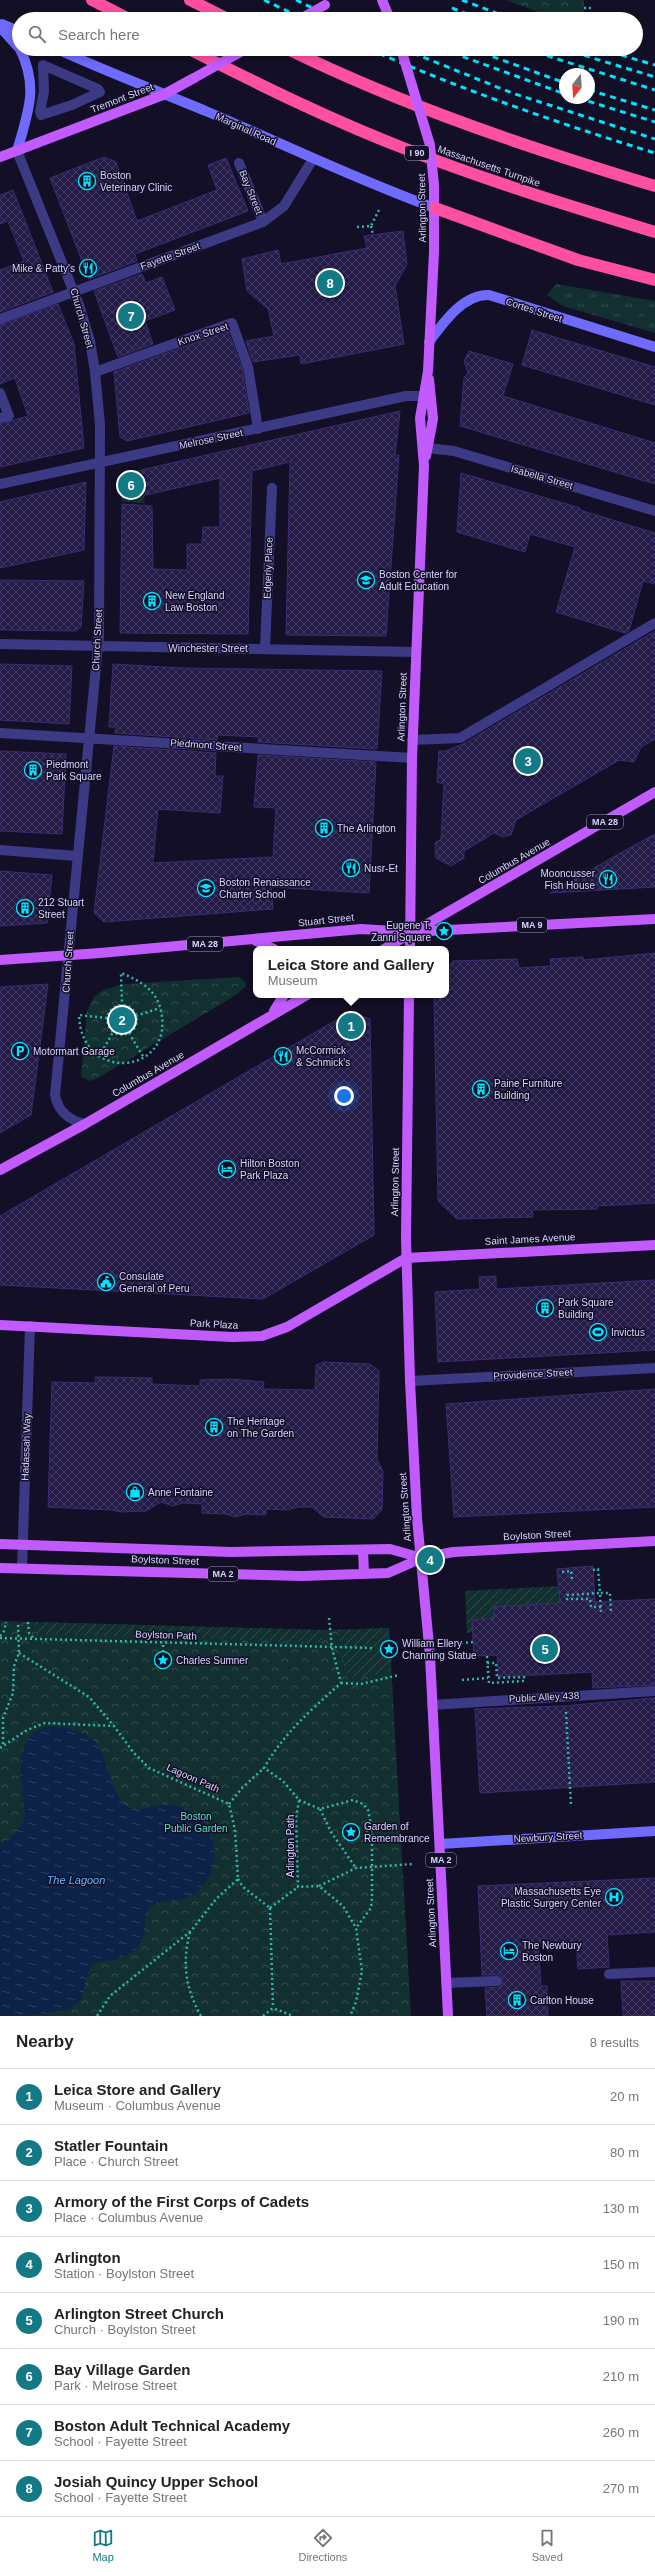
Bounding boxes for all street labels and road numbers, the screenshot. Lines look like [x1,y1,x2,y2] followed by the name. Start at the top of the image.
[89,81,155,115] street label: Tremont Street
[214,111,278,147] street label: Marginal Road
[436,143,542,189] street label: Massachusetts Turnpike
[405,146,429,160] road number: I 90
[237,168,265,216] street label: Bay Street
[416,173,428,243] street label: Arlington Street
[139,240,202,272] street label: Fayette Street
[68,287,96,349] street label: Church Street
[504,296,564,324] street label: Cortes Street
[176,321,230,347] street label: Knox Street
[178,427,244,451] street label: Melrose Street
[510,463,574,491] street label: Isabella Street
[261,537,275,599] street label: Edgerly Place
[90,609,104,671] street label: Church Street
[168,643,248,654] street label: Winchester Street
[395,672,409,742] street label: Arlington Street
[170,737,242,753] street label: Piedmont Street
[587,815,623,829] road number: MA 28
[476,836,552,886] street label: Columbus Avenue
[298,912,355,928] street label: Stuart Street
[517,918,547,932] road number: MA 9
[60,931,76,993] street label: Church Street
[187,937,223,951] road number: MA 28
[110,1049,186,1099] street label: Columbus Avenue
[389,1147,401,1217] street label: Arlington Street
[484,1231,576,1247] street label: Saint James Avenue
[190,1317,239,1331] street label: Park Plaza
[493,1366,573,1382] street label: Providence Street
[19,1413,33,1481] street label: Hadassah Way
[397,1472,413,1542] street label: Arlington Street
[503,1528,571,1542] street label: Boylston Street
[131,1553,199,1567] street label: Boylston Street
[208,1567,238,1581] road number: MA 2
[135,1628,197,1642] street label: Boylston Path
[508,1690,580,1704] street label: Public Alley 438
[165,1761,221,1795] street label: Lagoon Path
[285,1815,296,1877] street label: Arlington Path
[513,1830,583,1844] street label: Newbury Street
[426,1853,456,1867] road number: MA 2
[424,1878,438,1948] street label: Arlington Street

